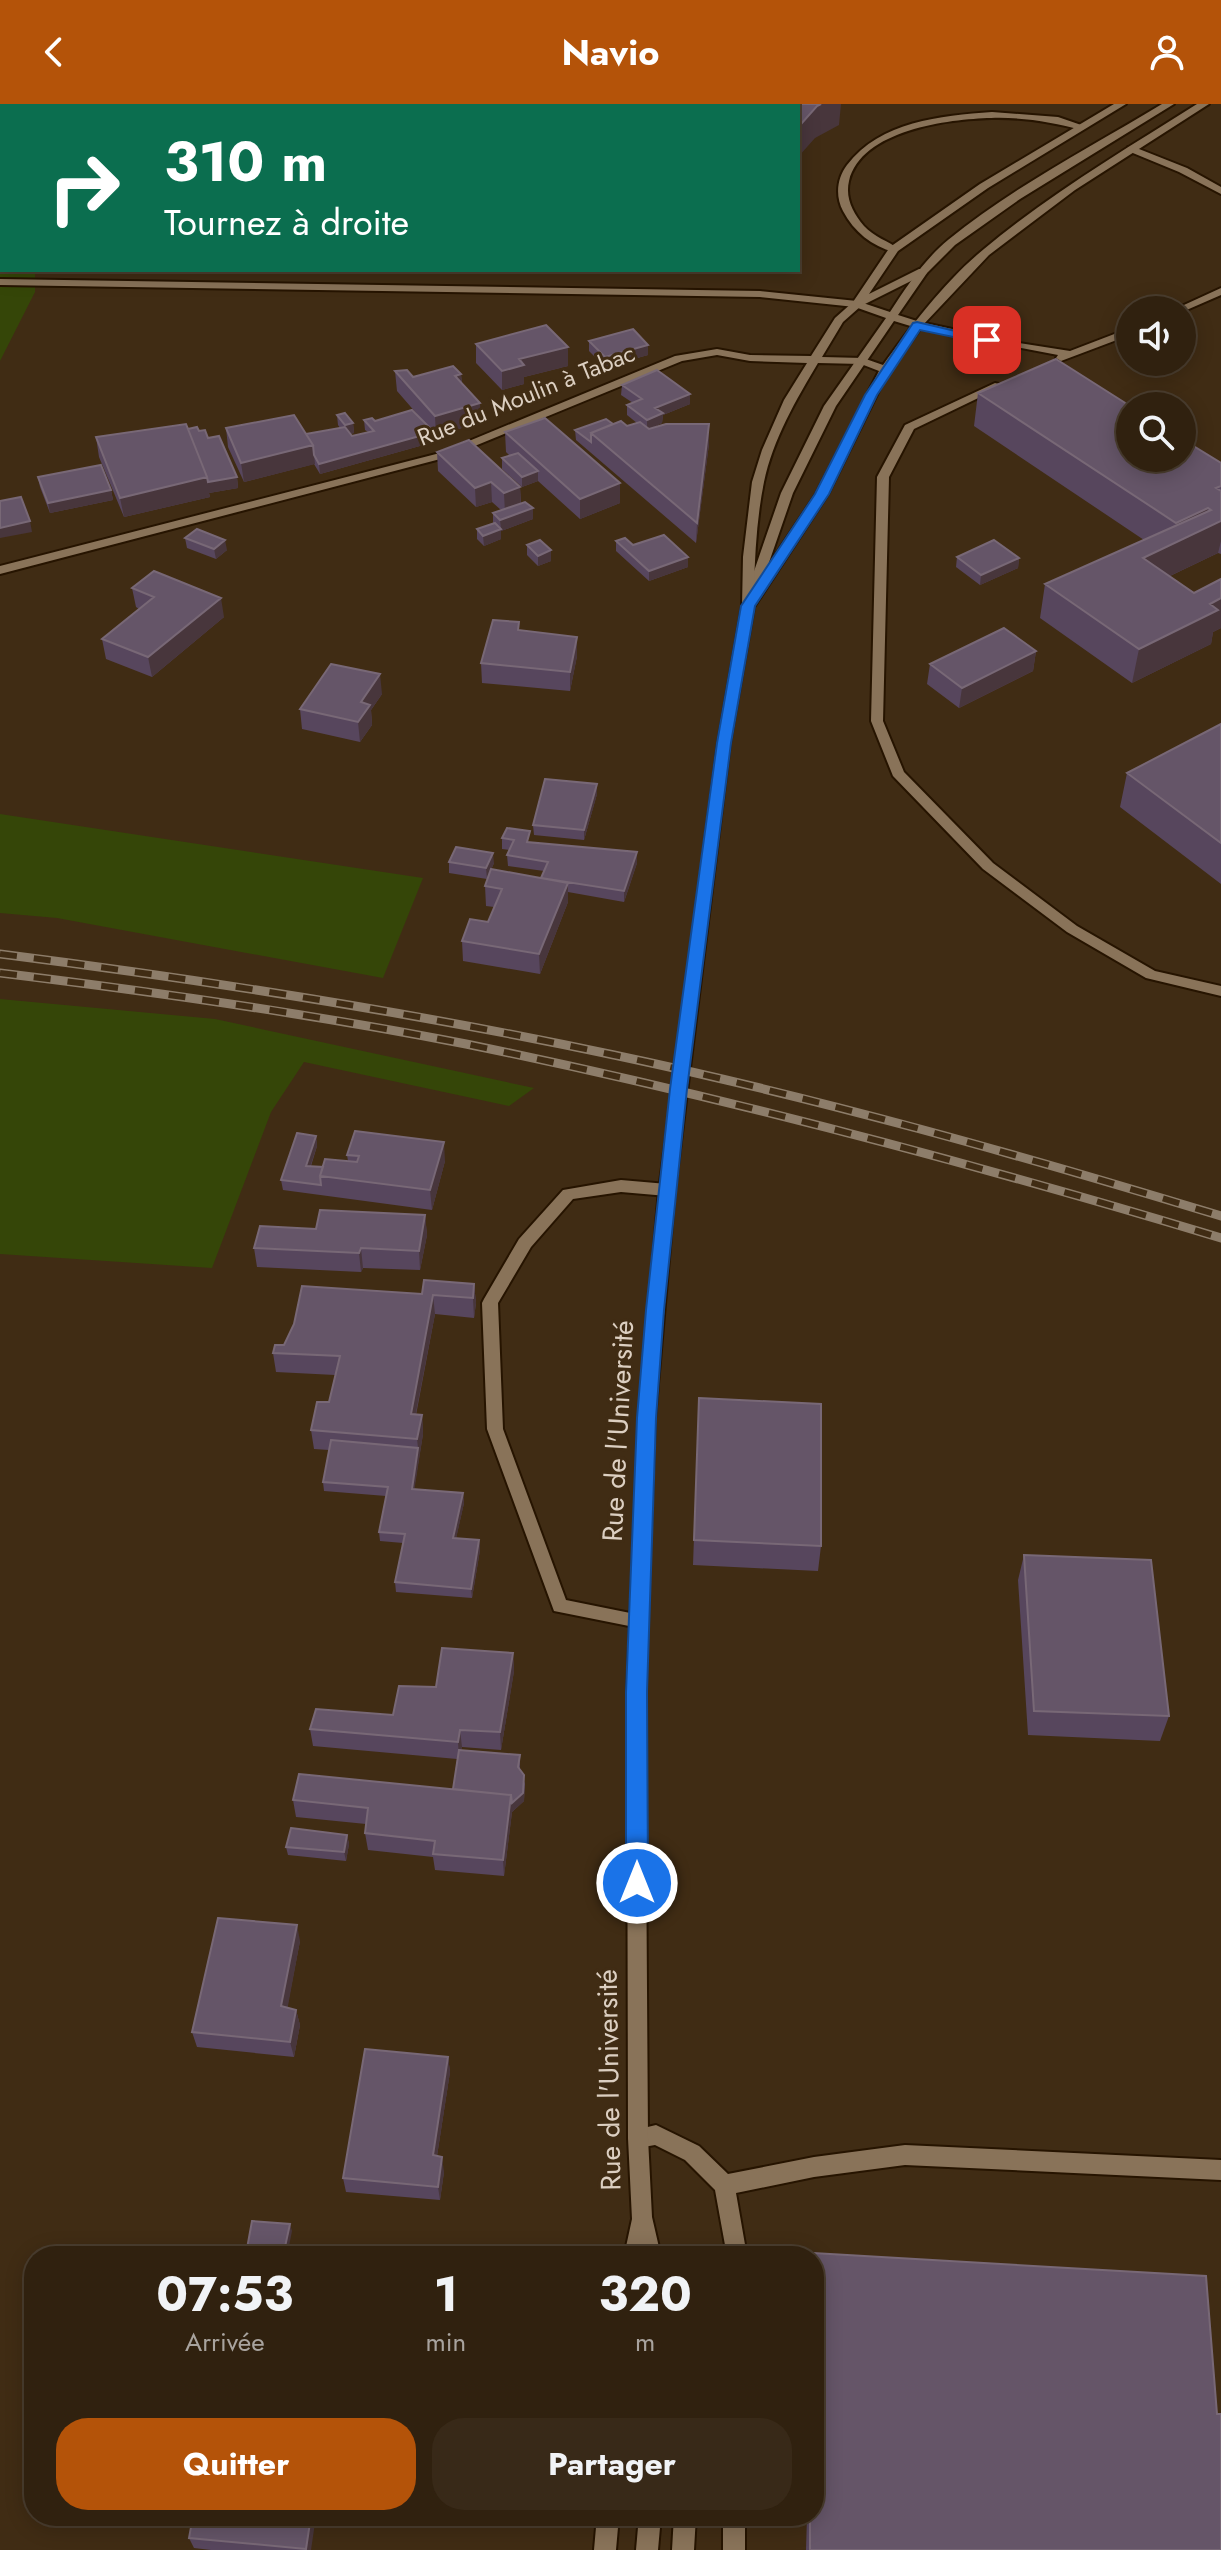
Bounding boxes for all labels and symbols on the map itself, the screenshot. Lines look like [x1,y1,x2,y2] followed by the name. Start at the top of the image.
[953,306,1021,374] pin
[412,335,640,455] street label: Rue du Moulin à Tabac
[592,1319,644,1543] street label: Rue de l'Université
[595,1841,679,1925] position arrow
[587,1969,631,2191] street label: Rue de l'Université

